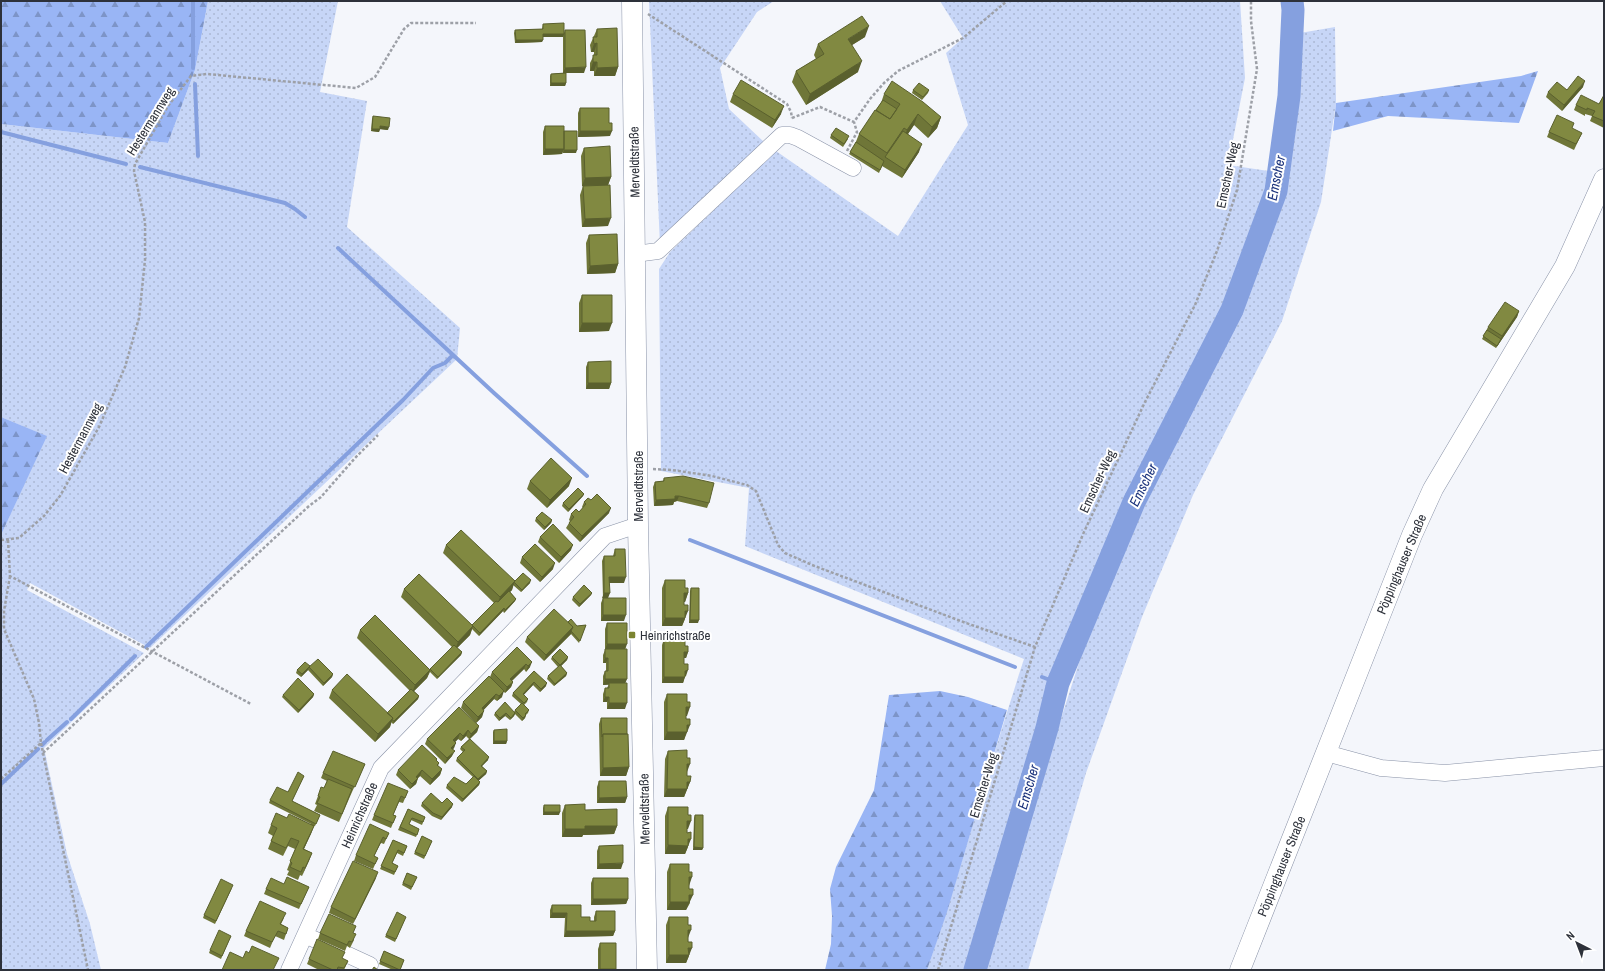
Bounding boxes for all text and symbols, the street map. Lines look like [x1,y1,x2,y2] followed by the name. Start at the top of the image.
[123,84,178,159] street label: Hestermannweg
[625,126,644,198] street label: Merveldtstraße
[1212,140,1243,210] street label: Emscher-Weg
[1263,153,1289,202] water label: Emscher
[55,400,106,476] street label: Hestermannweg
[1076,447,1119,515] street label: Emscher-Weg
[630,450,647,522] street label: Merveldtstraße
[1125,460,1162,509] water label: Emscher
[1373,511,1430,617] street label: Pöppinghauser Straße
[640,627,711,644] place label: Heinrichstraße
[627,630,637,640] marker: Heinrichstraße
[966,750,1001,820] street label: Emscher-Weg
[1013,762,1043,811] water label: Emscher
[635,773,654,845] street label: Merveldtstraße
[337,779,382,851] street label: Heinrichstraße
[1253,813,1309,919] street label: Pöppinghauser Straße
[1557,923,1597,963] north arrow
[1563,928,1577,943] text: N

